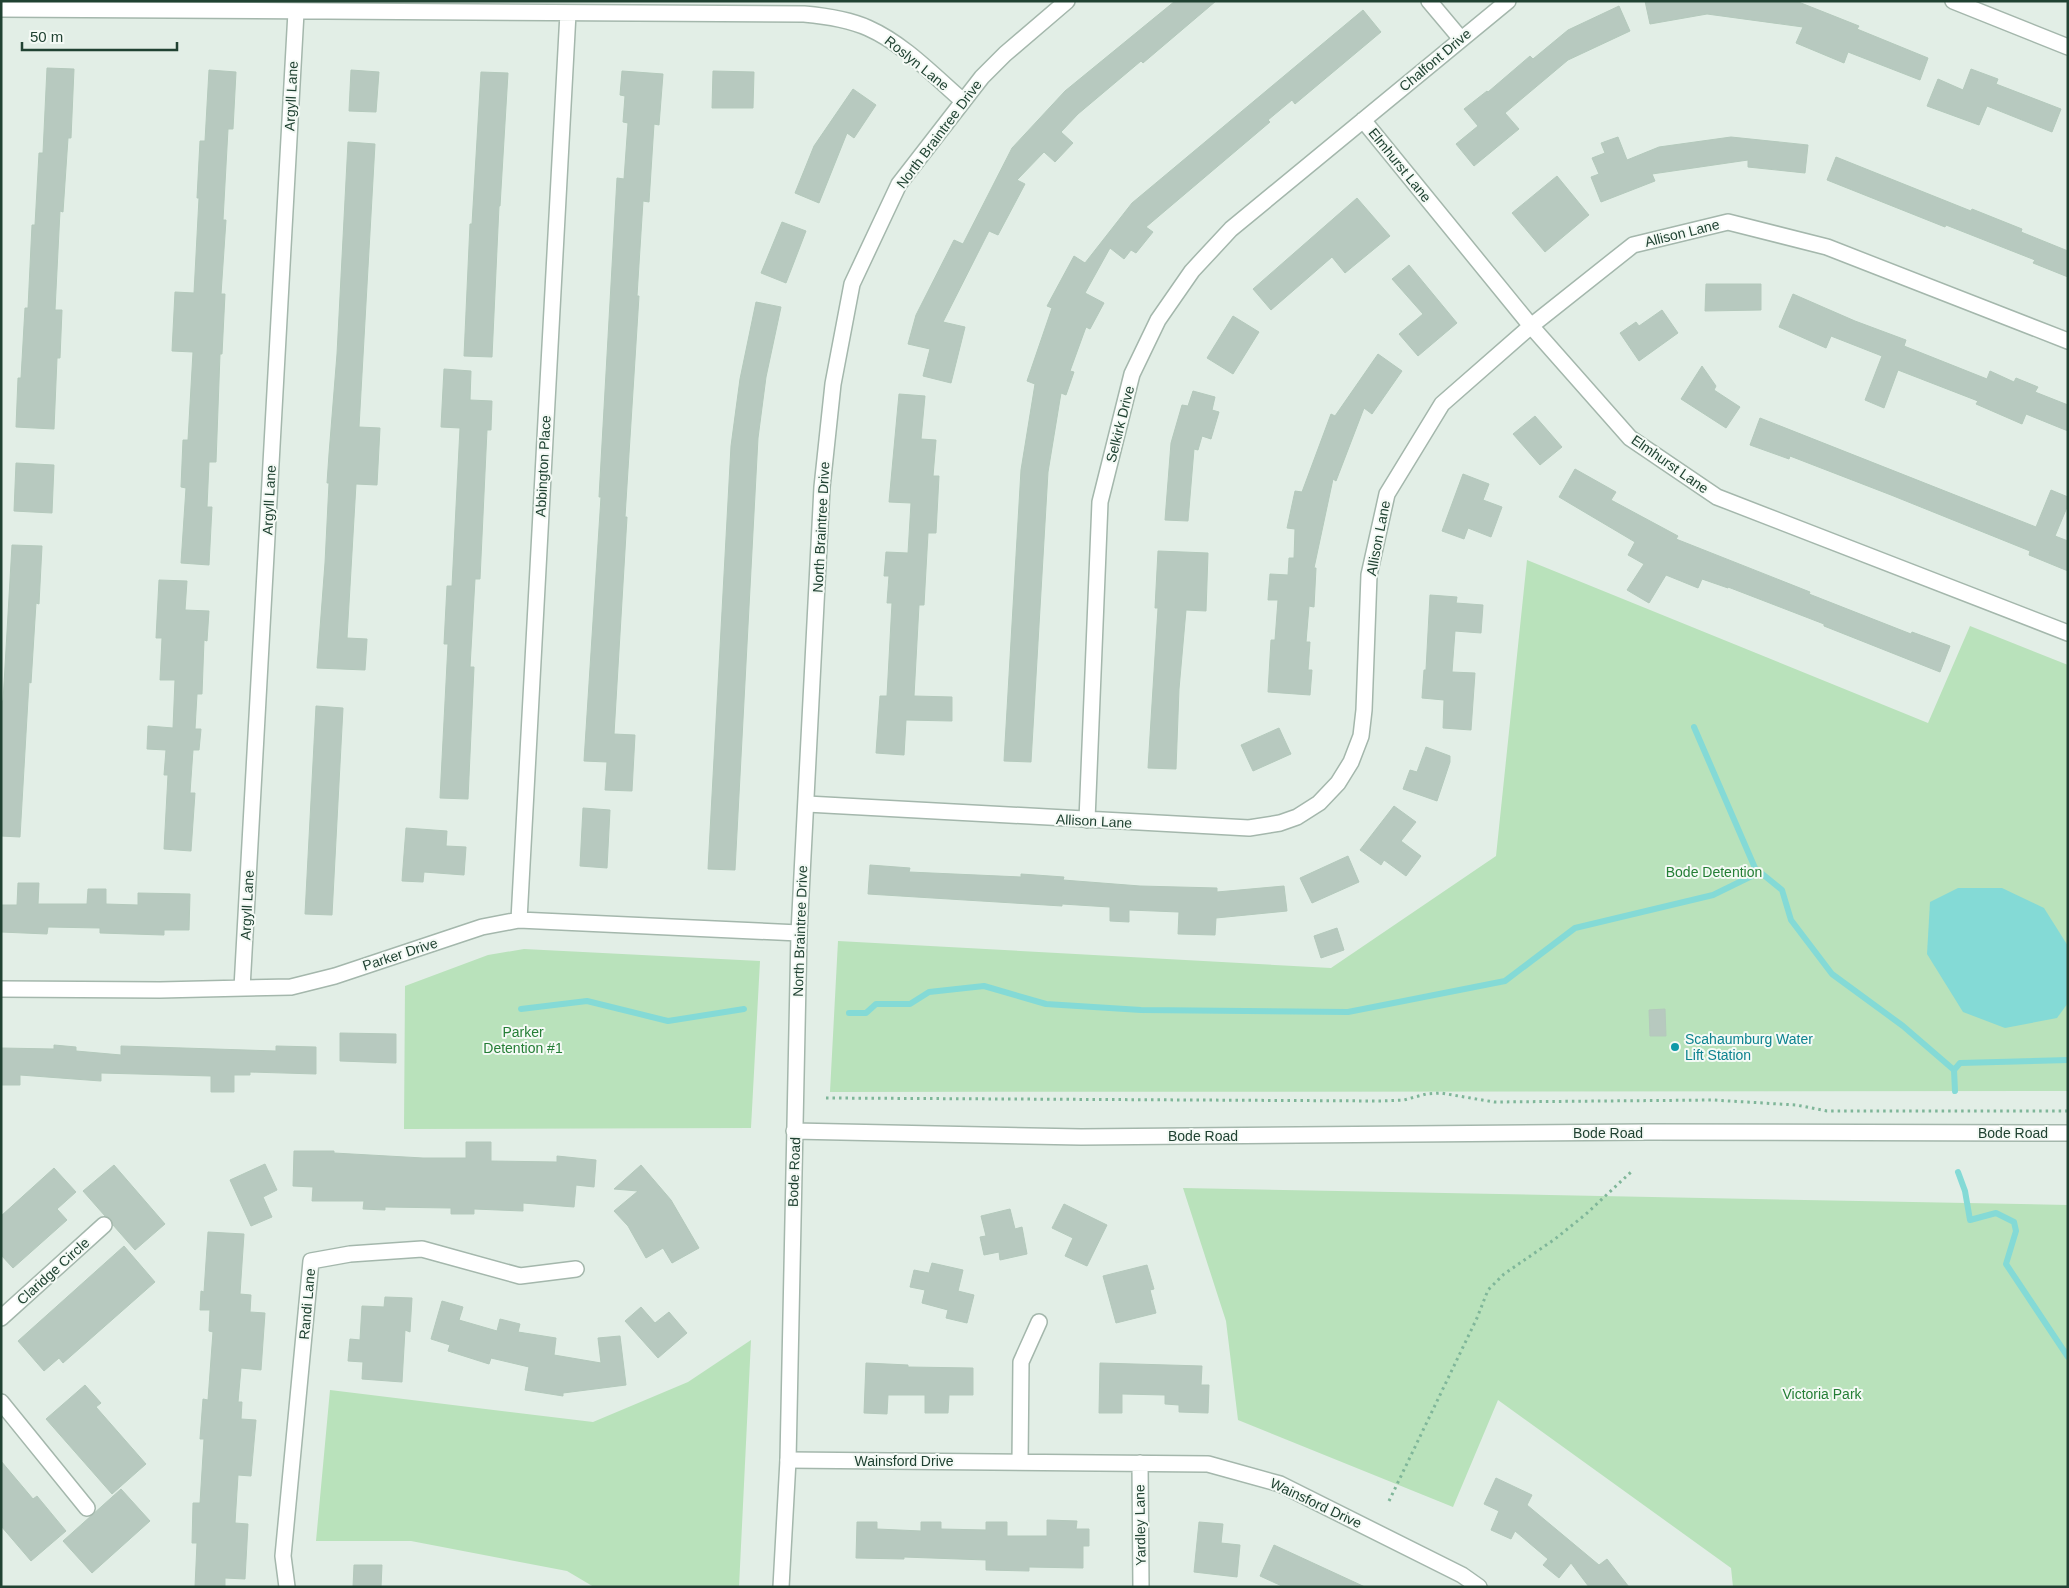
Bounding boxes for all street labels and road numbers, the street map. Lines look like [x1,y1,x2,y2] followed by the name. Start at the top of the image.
[1396,25,1474,95] street label: Chalfont Drive
[882,32,952,94] street label: Roslyn Lane
[281,60,301,131] street label: Argyll Lane
[893,77,985,191] street label: North Braintree Drive
[1365,125,1435,205] street label: Elmhurst Lane
[1643,216,1721,250] street label: Allison Lane
[1103,384,1137,464] street label: Selkirk Drive
[532,414,554,517] street label: Abbington Place
[1628,432,1712,497] street label: Elmhurst Lane
[810,461,832,593] street label: North Braintree Drive
[259,464,279,535] street label: Argyll Lane
[1363,499,1393,577] street label: Allison Lane
[1055,811,1133,831] street label: Allison Lane
[790,865,810,997] street label: North Braintree Drive
[237,869,257,940] street label: Argyll Lane
[361,934,440,974] street label: Parker Drive
[1573,1125,1643,1141] street label: Bode Road
[1978,1125,2048,1141] street label: Bode Road
[1168,1128,1238,1144] street label: Bode Road
[785,1137,803,1207] street label: Bode Road
[14,1234,93,1308] street label: Claridge Circle
[296,1267,318,1340] street label: Randi Lane
[854,1453,954,1469] street label: Wainsford Drive
[1268,1475,1364,1531] street label: Wainsford Drive
[1131,1484,1149,1566] street label: Yardley Lane

